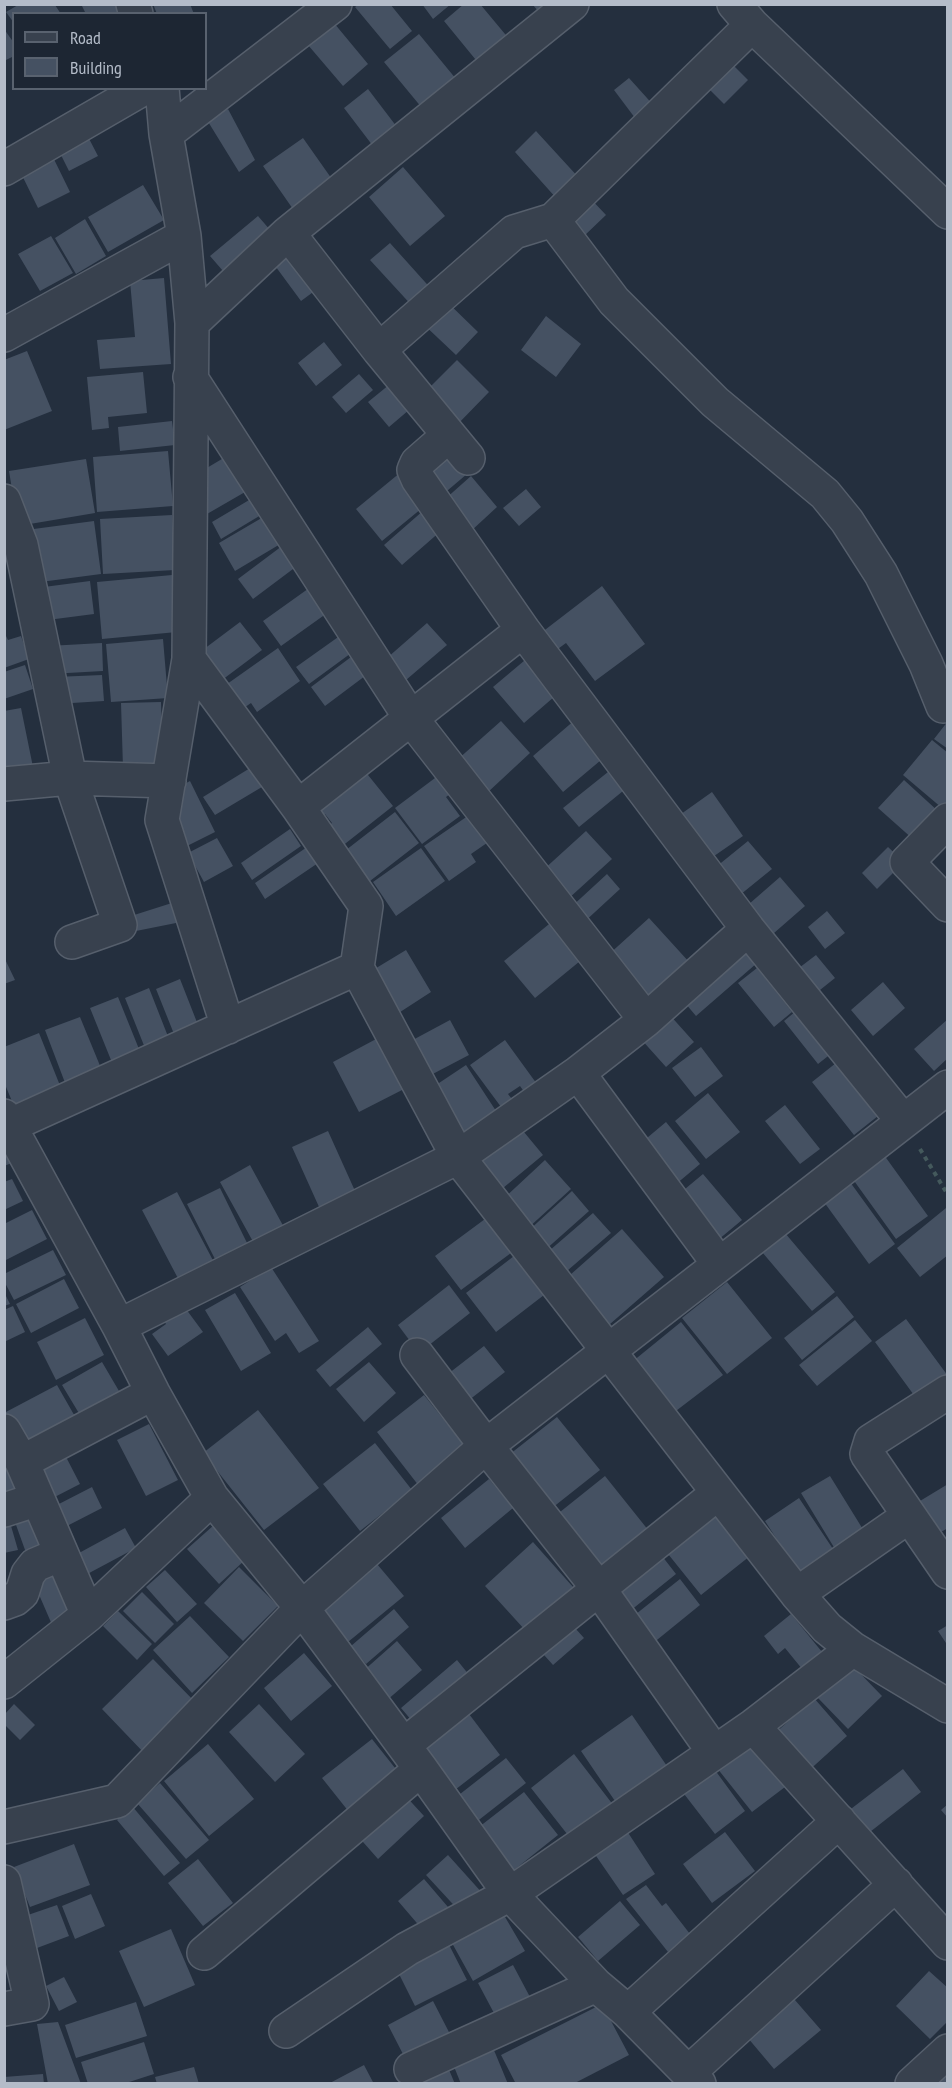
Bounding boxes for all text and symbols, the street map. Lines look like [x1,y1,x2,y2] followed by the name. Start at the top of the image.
[12,12,207,90] legend
[70,26,101,49] text: Road
[70,56,122,79] text: Building

